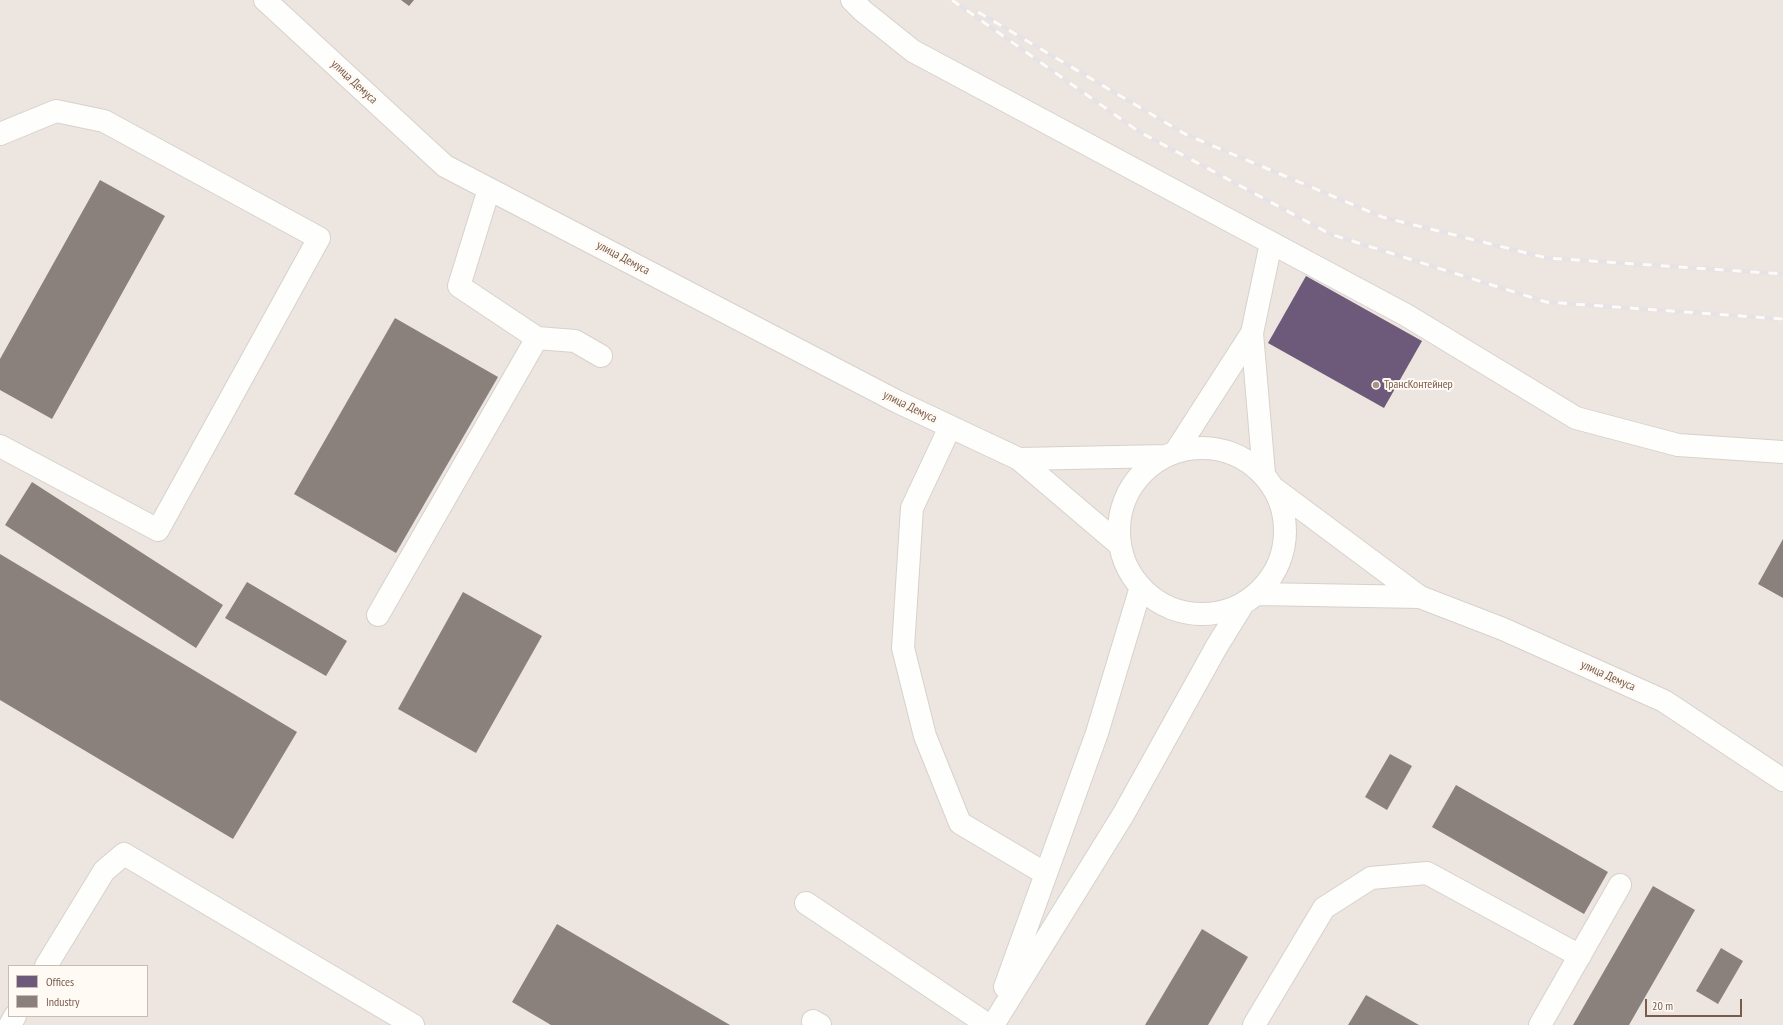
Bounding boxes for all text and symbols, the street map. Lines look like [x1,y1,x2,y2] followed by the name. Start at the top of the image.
[328,57,380,107] street label: улица Демуса
[594,238,652,278] street label: улица Демуса
[1384,378,1453,392] place label: ТрансКонтейнер
[1371,380,1381,390] marker: ТрансКонтейнер
[881,388,939,426] street label: улица Демуса
[1578,658,1638,694] street label: улица Демуса
[8,965,148,1017] legend
[46,974,74,989] text: Offices
[1647,991,1744,1017] scale bar
[46,994,80,1009] text: Industry
[1652,998,1673,1013] text: 20 m

